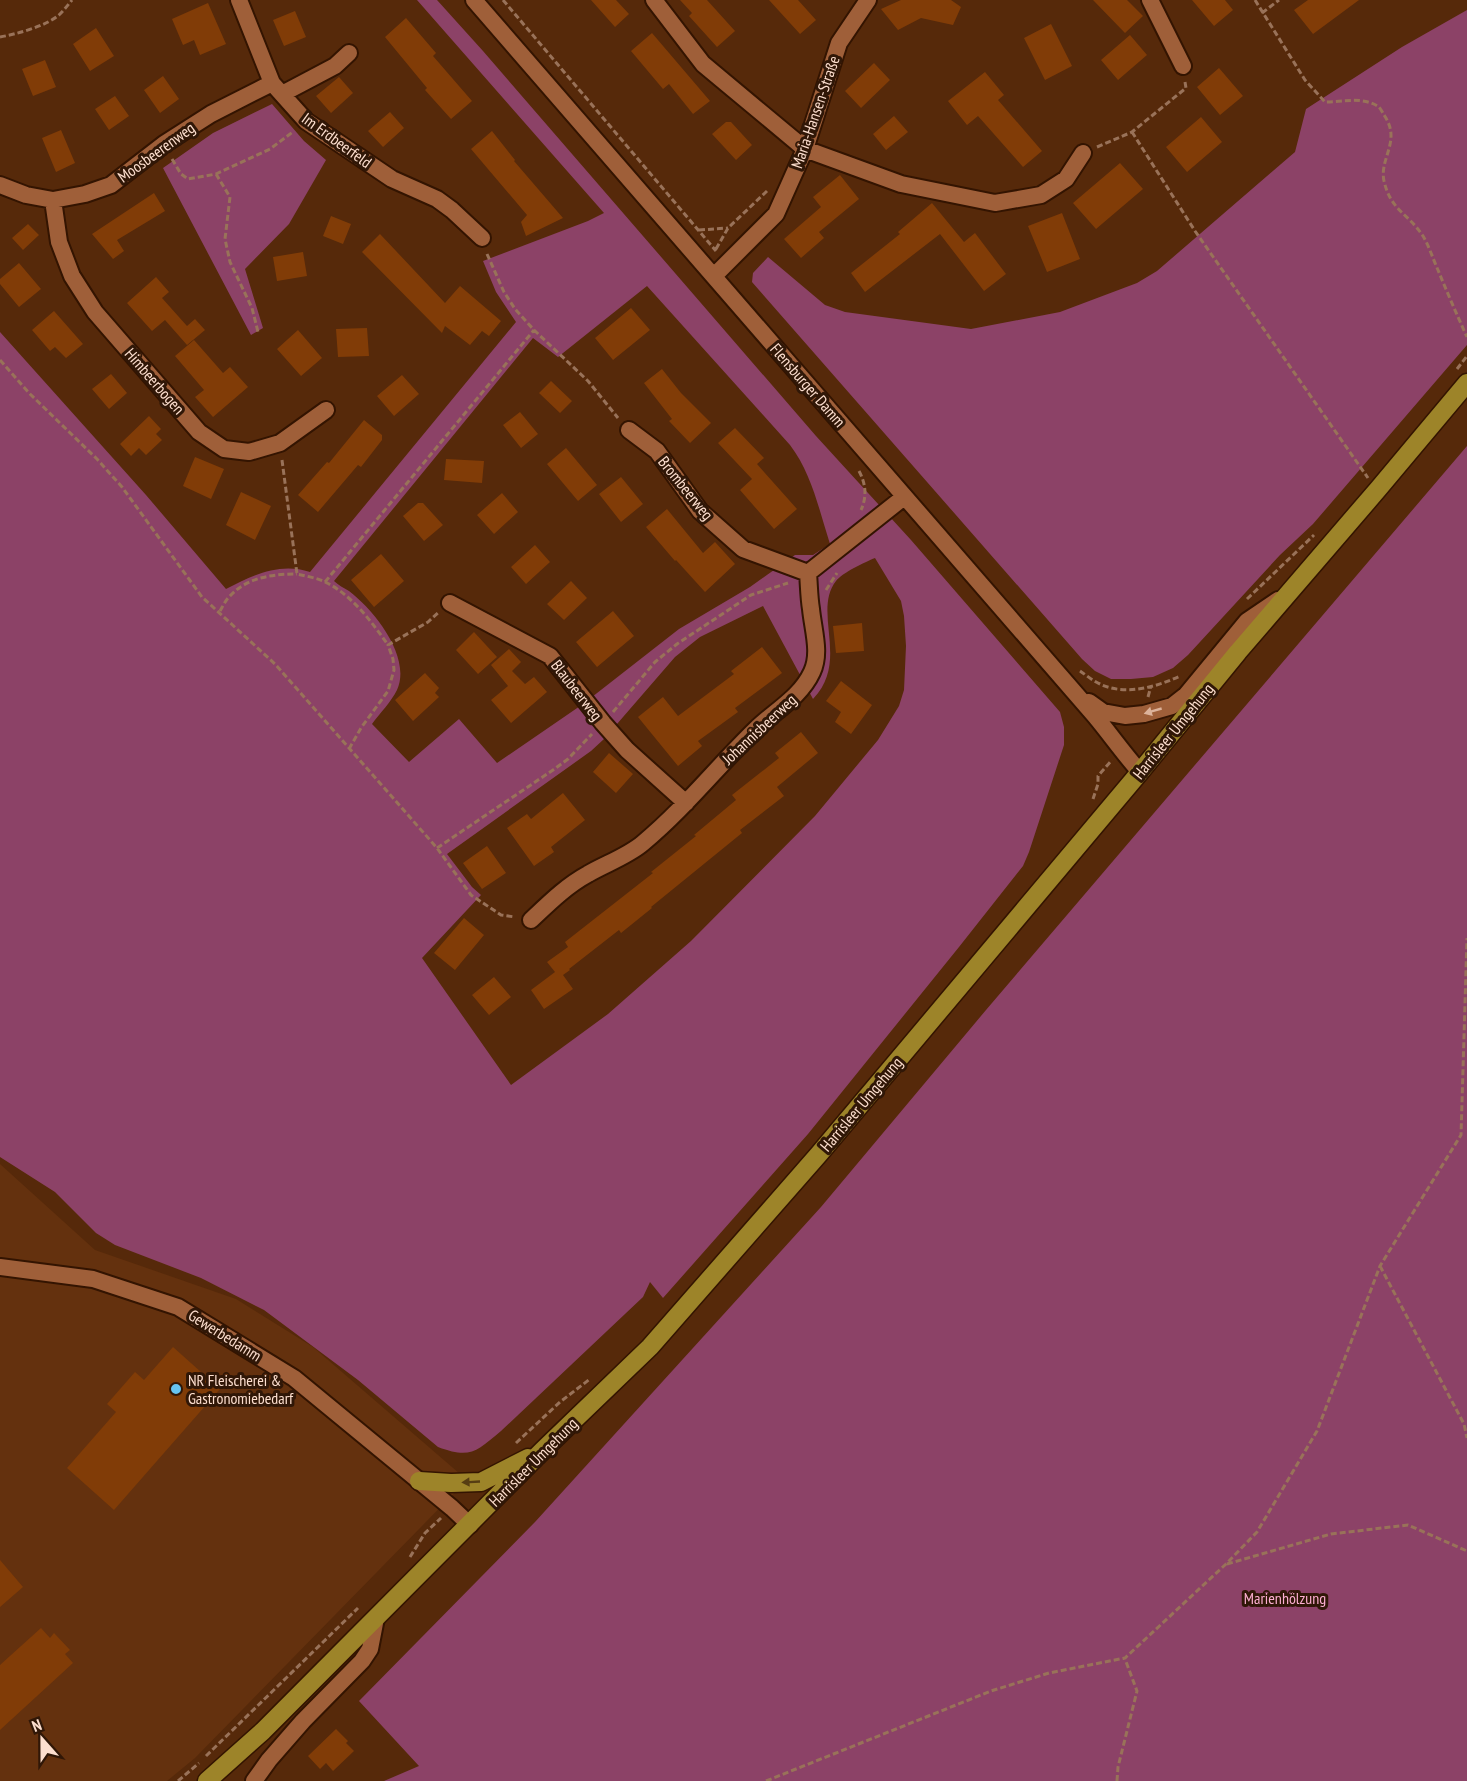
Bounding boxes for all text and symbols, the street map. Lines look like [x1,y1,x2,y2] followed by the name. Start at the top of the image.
[786,53,844,171] street label: Maria-Hansen-Straße
[298,108,376,172] street label: Im Erdbeerfeld
[114,117,198,187] street label: Moosbeerenweg
[766,339,850,431] street label: Flensburger Damm
[121,344,189,418] street label: Himbeerbogen
[654,452,718,524] street label: Brombeerweg
[547,656,607,724] street label: Blaubeerweg
[1128,679,1218,783] street label: Harrisleer Umgehung
[717,690,800,769] street label: Johannisbeerweg
[1144,707,1162,717] one-way arrow
[816,1053,906,1155] street label: Harrisleer Umgehung
[185,1305,265,1365] street label: Gewerbedamm
[188,1370,294,1408] place label: NR Fleischerei & Gastronomiebedarf
[169,1382,183,1396] marker: NR Fleischerei & Gastronomiebedarf
[484,1413,582,1511] street label: Harrisleer Umgehung
[462,1478,481,1487] one-way arrow
[1244,1588,1326,1608] park label: Marienhölzung
[12,1709,72,1769] north arrow
[29,1714,44,1736] text: N

